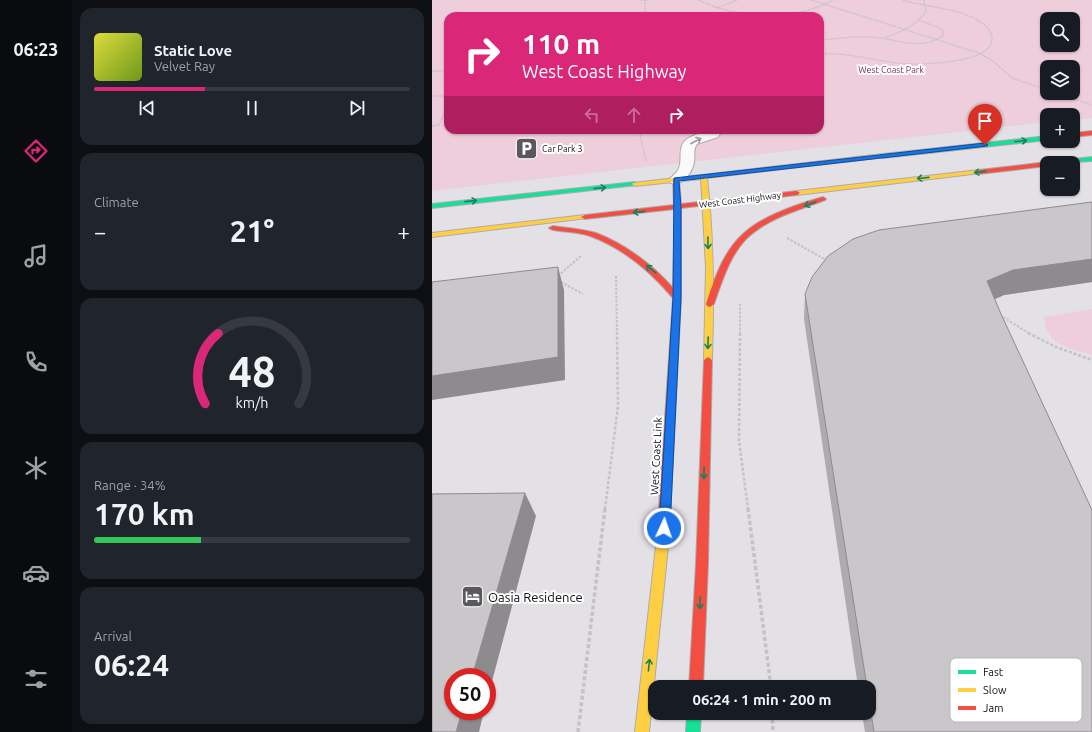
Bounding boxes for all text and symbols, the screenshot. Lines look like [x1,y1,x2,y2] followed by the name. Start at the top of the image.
[1040,12,1080,196] map controls
[1040,12,1080,52] button: search
[456,28,508,80] icon: right
[522,28,600,59] text: 110 m
[13,39,59,59] text: 06:23
[154,42,232,59] text: Static Love
[154,59,215,73] text: Velvet Ray
[1040,60,1080,100] button: layers
[522,61,687,81] text: West Coast Highway
[858,65,924,75] park label: West Coast Park
[136,97,158,119] icon: previous
[241,97,263,119] icon: pause
[346,97,368,119] icon: next
[581,104,603,126] icon: left
[623,104,645,126] icon: ahead
[665,104,687,126] icon: right
[968,104,1002,145] pin
[1040,108,1080,148] button: +
[974,110,996,132] icon: arrive
[514,136,540,162] parking icon: Car Park 3
[22,137,50,165] icon: directions
[690,137,702,144] one-way arrow
[1014,137,1027,145] one-way arrow
[542,144,583,154] place label: Car Park 3
[1040,156,1080,196] button: −
[974,168,987,176] one-way arrow
[917,175,930,182] one-way arrow
[593,184,606,191] one-way arrow
[699,190,782,210] street label: West Coast Highway
[94,195,139,209] text: Climate
[464,198,477,205] one-way arrow
[804,200,816,208] one-way arrow
[633,208,646,215] one-way arrow
[230,214,274,248] text: 21°
[94,219,106,244] text: −
[398,219,410,244] text: +
[705,236,712,249] one-way arrow
[22,242,50,270] icon: music
[645,265,656,274] one-way arrow
[704,336,712,349] one-way arrow
[22,348,50,376] icon: phone
[229,348,275,395] text: 48
[236,395,268,411] text: km/h
[648,416,664,495] street label: West Coast Link
[22,454,50,482] icon: climate
[700,466,708,479] one-way arrow
[94,478,166,492] text: Range · 34%
[94,497,195,531] text: 170 km
[643,507,685,549] position arrow
[22,559,50,587] icon: car
[460,584,486,610] hotel icon: Oasia Residence
[488,590,583,604] place label: Oasia Residence
[696,596,704,609] one-way arrow
[94,629,132,643] text: Arrival
[94,648,169,682] text: 06:24
[950,658,1082,722] legend
[646,659,653,672] one-way arrow
[22,665,50,693] icon: filters
[983,666,1004,678] text: Fast
[444,668,496,720] speed limit sign: 50
[983,684,1007,696] text: Slow
[693,691,831,708] text: 06:24 · 1 min · 200 m
[983,702,1004,714] text: Jam

